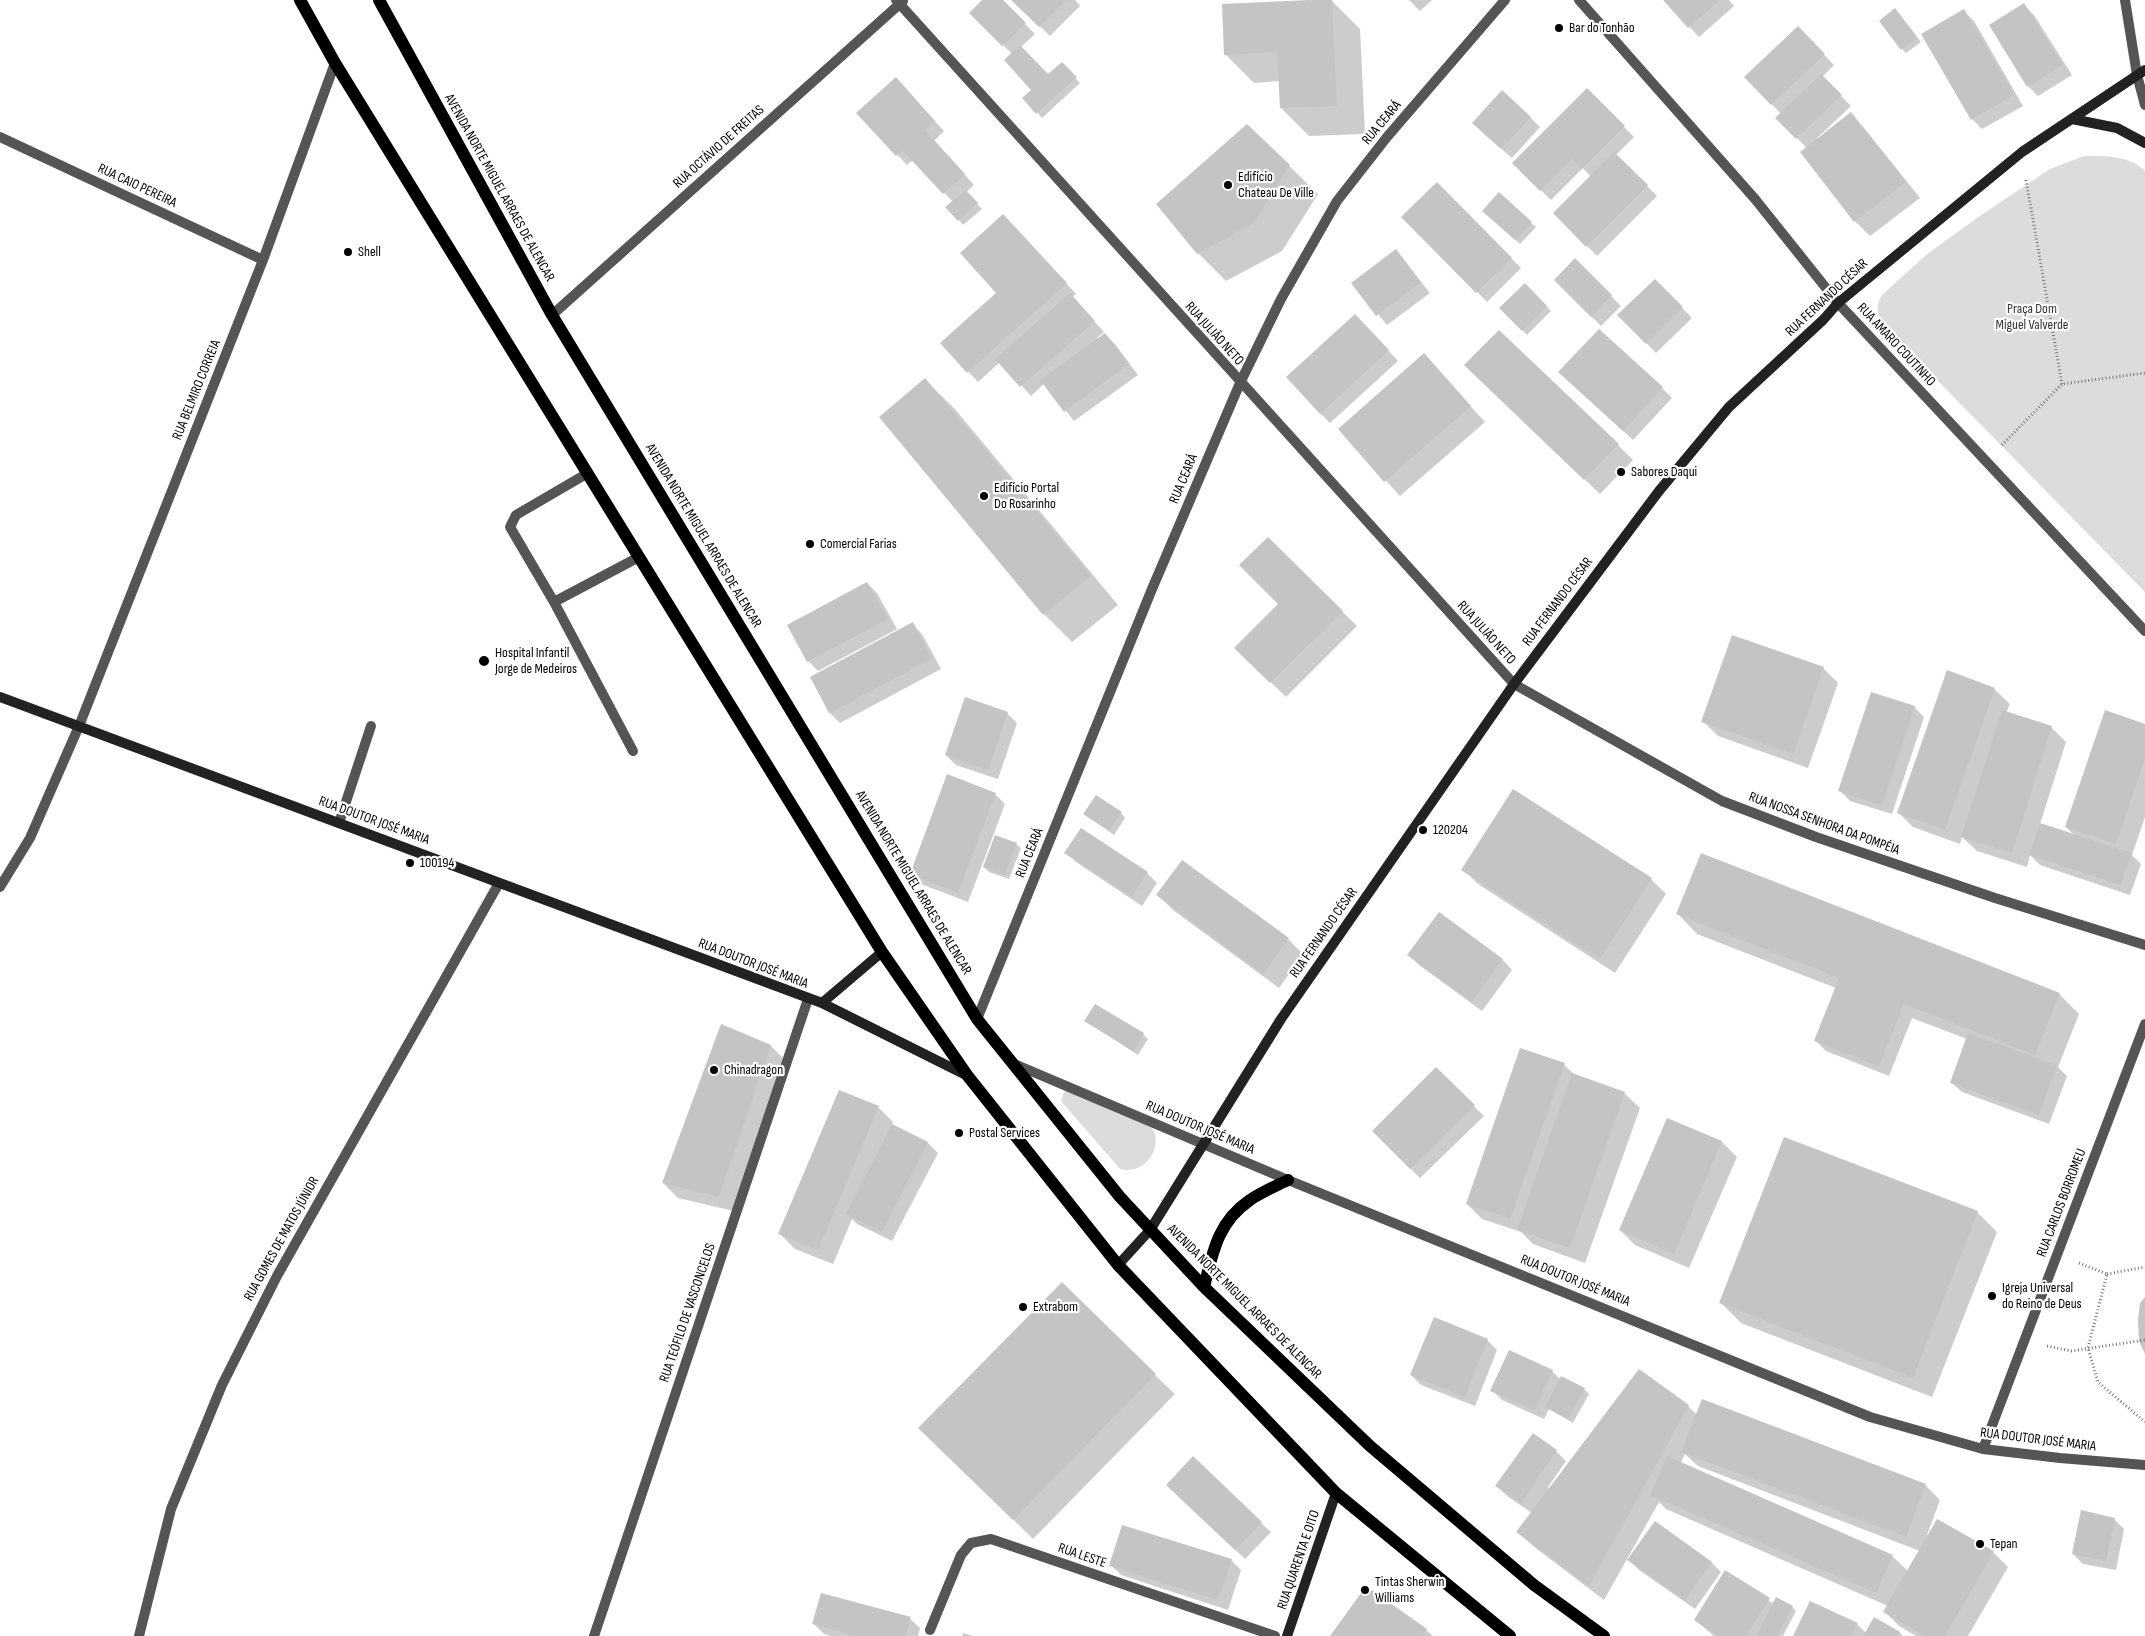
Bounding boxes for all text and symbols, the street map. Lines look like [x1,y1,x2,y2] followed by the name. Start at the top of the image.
[1569,20,1635,36] place label: Bar do Tonhão
[1553,22,1565,34] marker: Bar do Tonhão
[440,91,558,285] street label: AVENIDA NORTE MIGUEL ARRAES DE ALENCAR
[1359,98,1405,148] street label: RUA CEARÁ
[670,102,768,192] street label: RUA OCTÁVIO DE FREITAS
[95,160,179,212] street label: RUA CAIO PEREIRA
[1238,169,1314,202] place label: Edifício Chateau De Ville
[1222,179,1234,191] marker: Edifício Chateau De Ville
[358,244,381,260] place label: Shell
[342,246,354,258] marker: Shell
[1782,256,1872,340] street label: RUA FERNANDO CÉSAR
[1181,299,1247,369] street label: RUA JULIÃO NETO
[1853,300,1939,390] street label: RUA AMARO COUTINHO
[1996,301,2068,334] park label: Praça Dom Miguel Valverde
[169,338,225,442] street label: RUA BELMIRO CORREIA
[641,441,765,631] street label: AVENIDA NORTE MIGUEL ARRAES DE ALENCAR
[1166,452,1202,506] street label: RUA CEARÁ
[1631,464,1697,480] place label: Sabores Daqui
[1615,466,1627,478] marker: Sabores Daqui
[994,480,1059,512] place label: Edifício Portal Do Rosarinho
[978,490,990,502] marker: Edifício Portal Do Rosarinho
[820,536,897,552] place label: Comercial Farias
[804,538,816,550] marker: Comercial Farias
[1519,554,1597,650] street label: RUA FERNANDO CÉSAR
[1453,598,1519,668] street label: RUA JULIÃO NETO
[495,645,577,678] place label: Hospital Infantil Jorge de Medeiros
[477,654,491,668] marker: Hospital Infantil Jorge de Medeiros
[851,788,975,978] street label: AVENIDA NORTE MIGUEL ARRAES DE ALENCAR
[1746,789,1902,859] street label: RUA NOSSA SENHORA DA POMPÉIA
[316,793,432,849] street label: RUA DOUTOR JOSÉ MARIA
[1433,822,1468,838] place label: 120204
[1417,824,1429,836] marker: 120204
[1012,826,1048,880] street label: RUA CEARÁ
[420,855,454,871] place label: 100194
[404,857,416,869] marker: 100194
[1287,885,1361,981] street label: RUA FERNANDO CÉSAR
[696,935,810,993] street label: RUA DOUTOR JOSÉ MARIA
[724,1062,783,1078] place label: Chinadragon
[708,1064,720,1076] marker: Chinadragon
[1143,1098,1257,1158] street label: RUA DOUTOR JOSÉ MARIA
[969,1125,1040,1141] place label: Postal Services
[953,1127,965,1139] marker: Postal Services
[2034,1147,2090,1259] street label: RUA CARLOS BORROMEU
[241,1174,323,1304] street label: RUA GOMES DE MATOS JÚNIOR
[1163,1221,1325,1383] street label: AVENIDA NORTE MIGUEL ARRAES DE ALENCAR
[656,1241,720,1385] street label: RUA TEÓFILO DE VASCONCELOS
[1518,1251,1632,1311] street label: RUA DOUTOR JOSÉ MARIA
[2002,1280,2082,1312] place label: Igreja Universal do Reino de Deus
[1986,1290,1998,1302] marker: Igreja Universal do Reino de Deus
[1033,1299,1078,1315] place label: Extrabom
[1017,1301,1029,1313] marker: Extrabom
[1979,1425,2097,1455] street label: RUA DOUTOR JOSÉ MARIA
[1274,1508,1324,1612] street label: RUA QUARENTA E OITO
[1990,1536,2018,1552] place label: Tepan
[1974,1538,1986,1550] marker: Tepan
[1056,1540,1108,1572] street label: RUA LESTE
[1375,1574,1445,1606] place label: Tintas Sherwin Williams
[1359,1584,1371,1596] marker: Tintas Sherwin Williams

